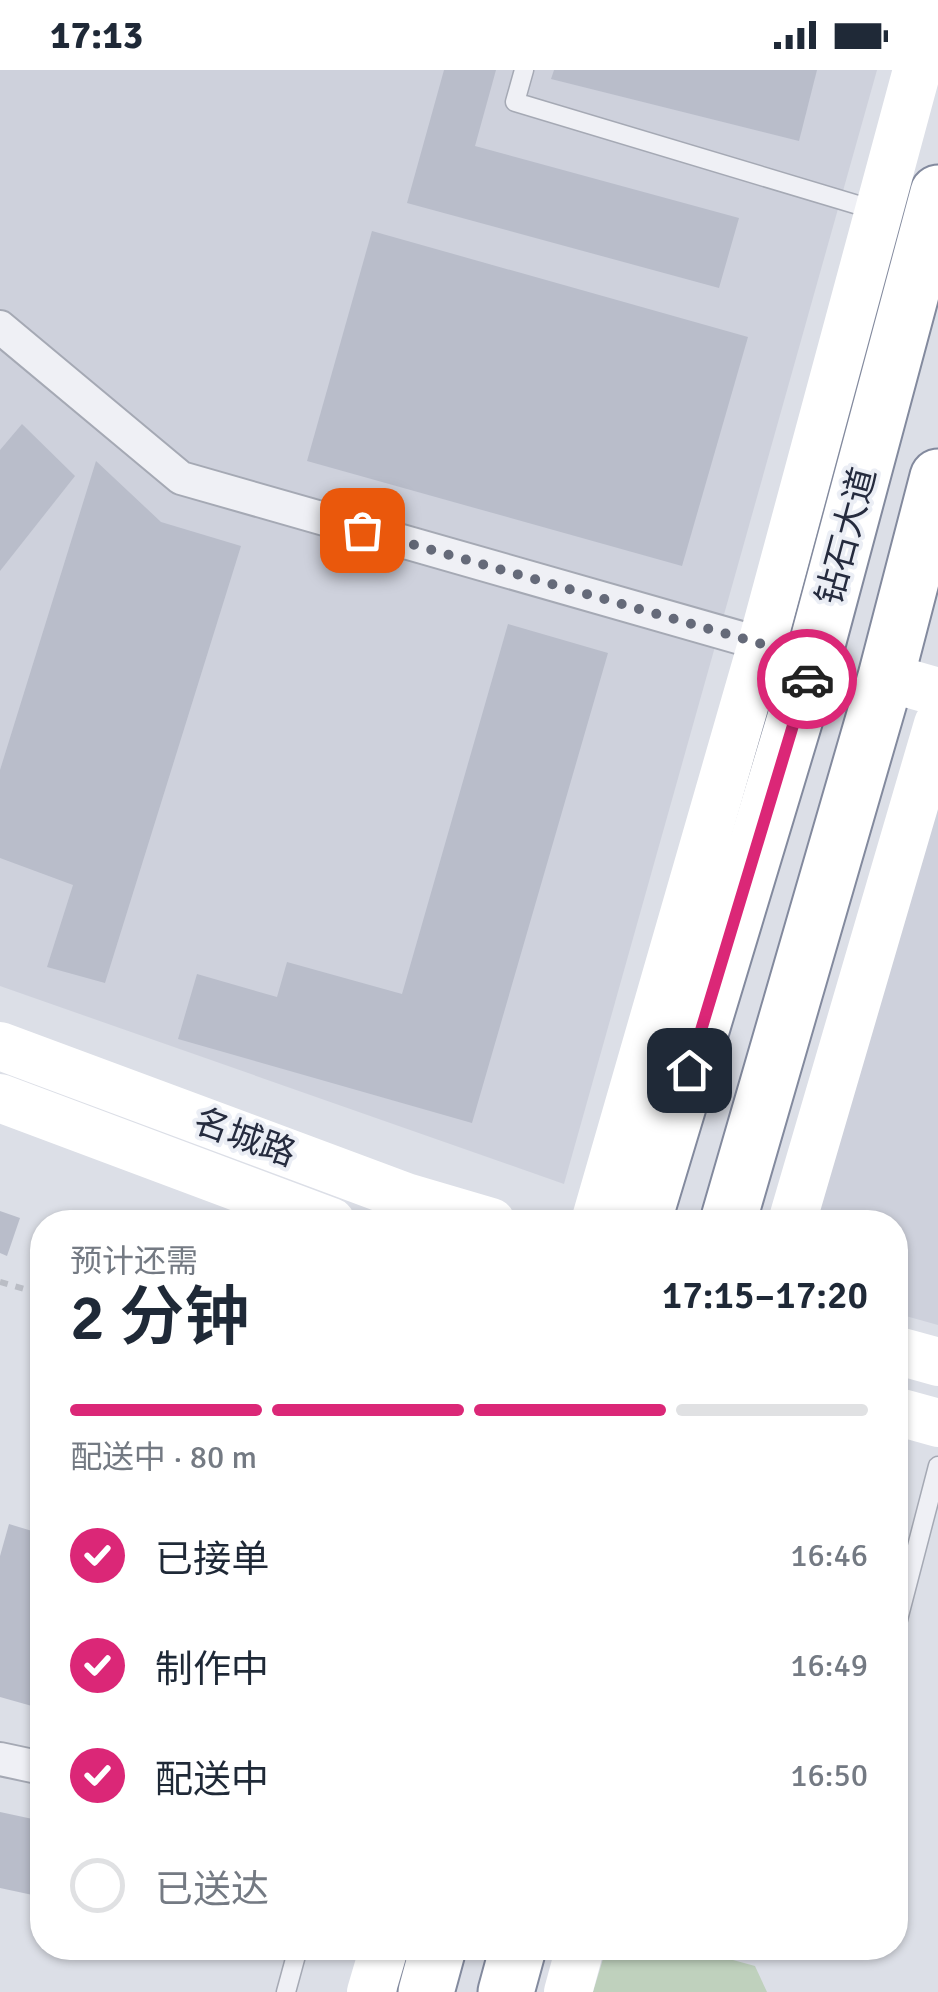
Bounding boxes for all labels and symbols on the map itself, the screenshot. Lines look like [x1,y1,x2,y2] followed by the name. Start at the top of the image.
[808,463,885,609] street label: 钻石大道
[320,488,405,573] pin
[757,629,857,729] courier
[647,1028,732,1113] pin
[188,1099,302,1176] street label: 名城路

